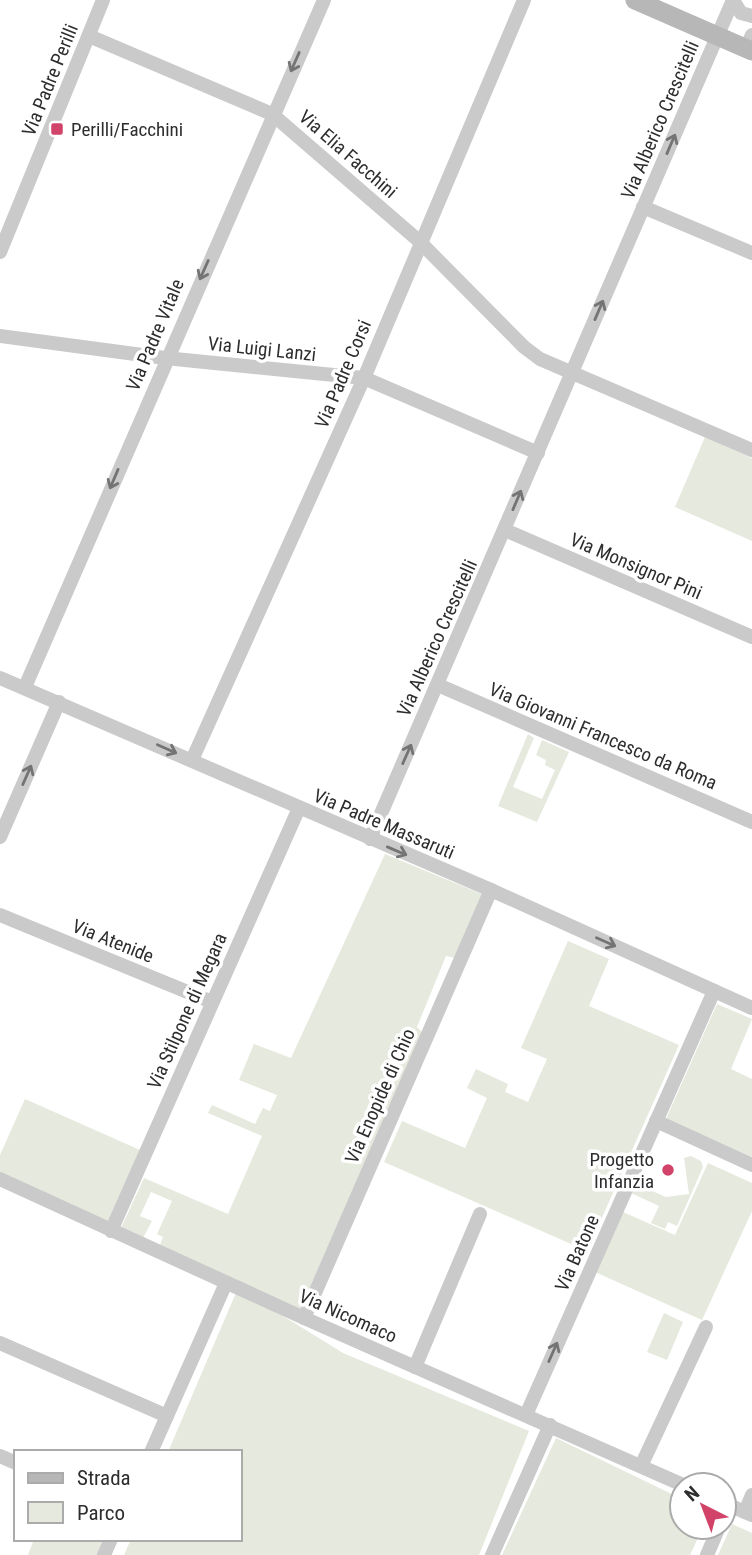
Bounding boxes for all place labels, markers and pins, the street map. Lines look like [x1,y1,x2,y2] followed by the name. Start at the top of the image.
[71,118,183,141] place label: Perilli/Facchini
[49,121,65,137] marker: Perilli/Facchini
[589,1148,654,1193] place label: Progetto Infanzia
[660,1162,676,1178] marker: Progetto Infanzia

